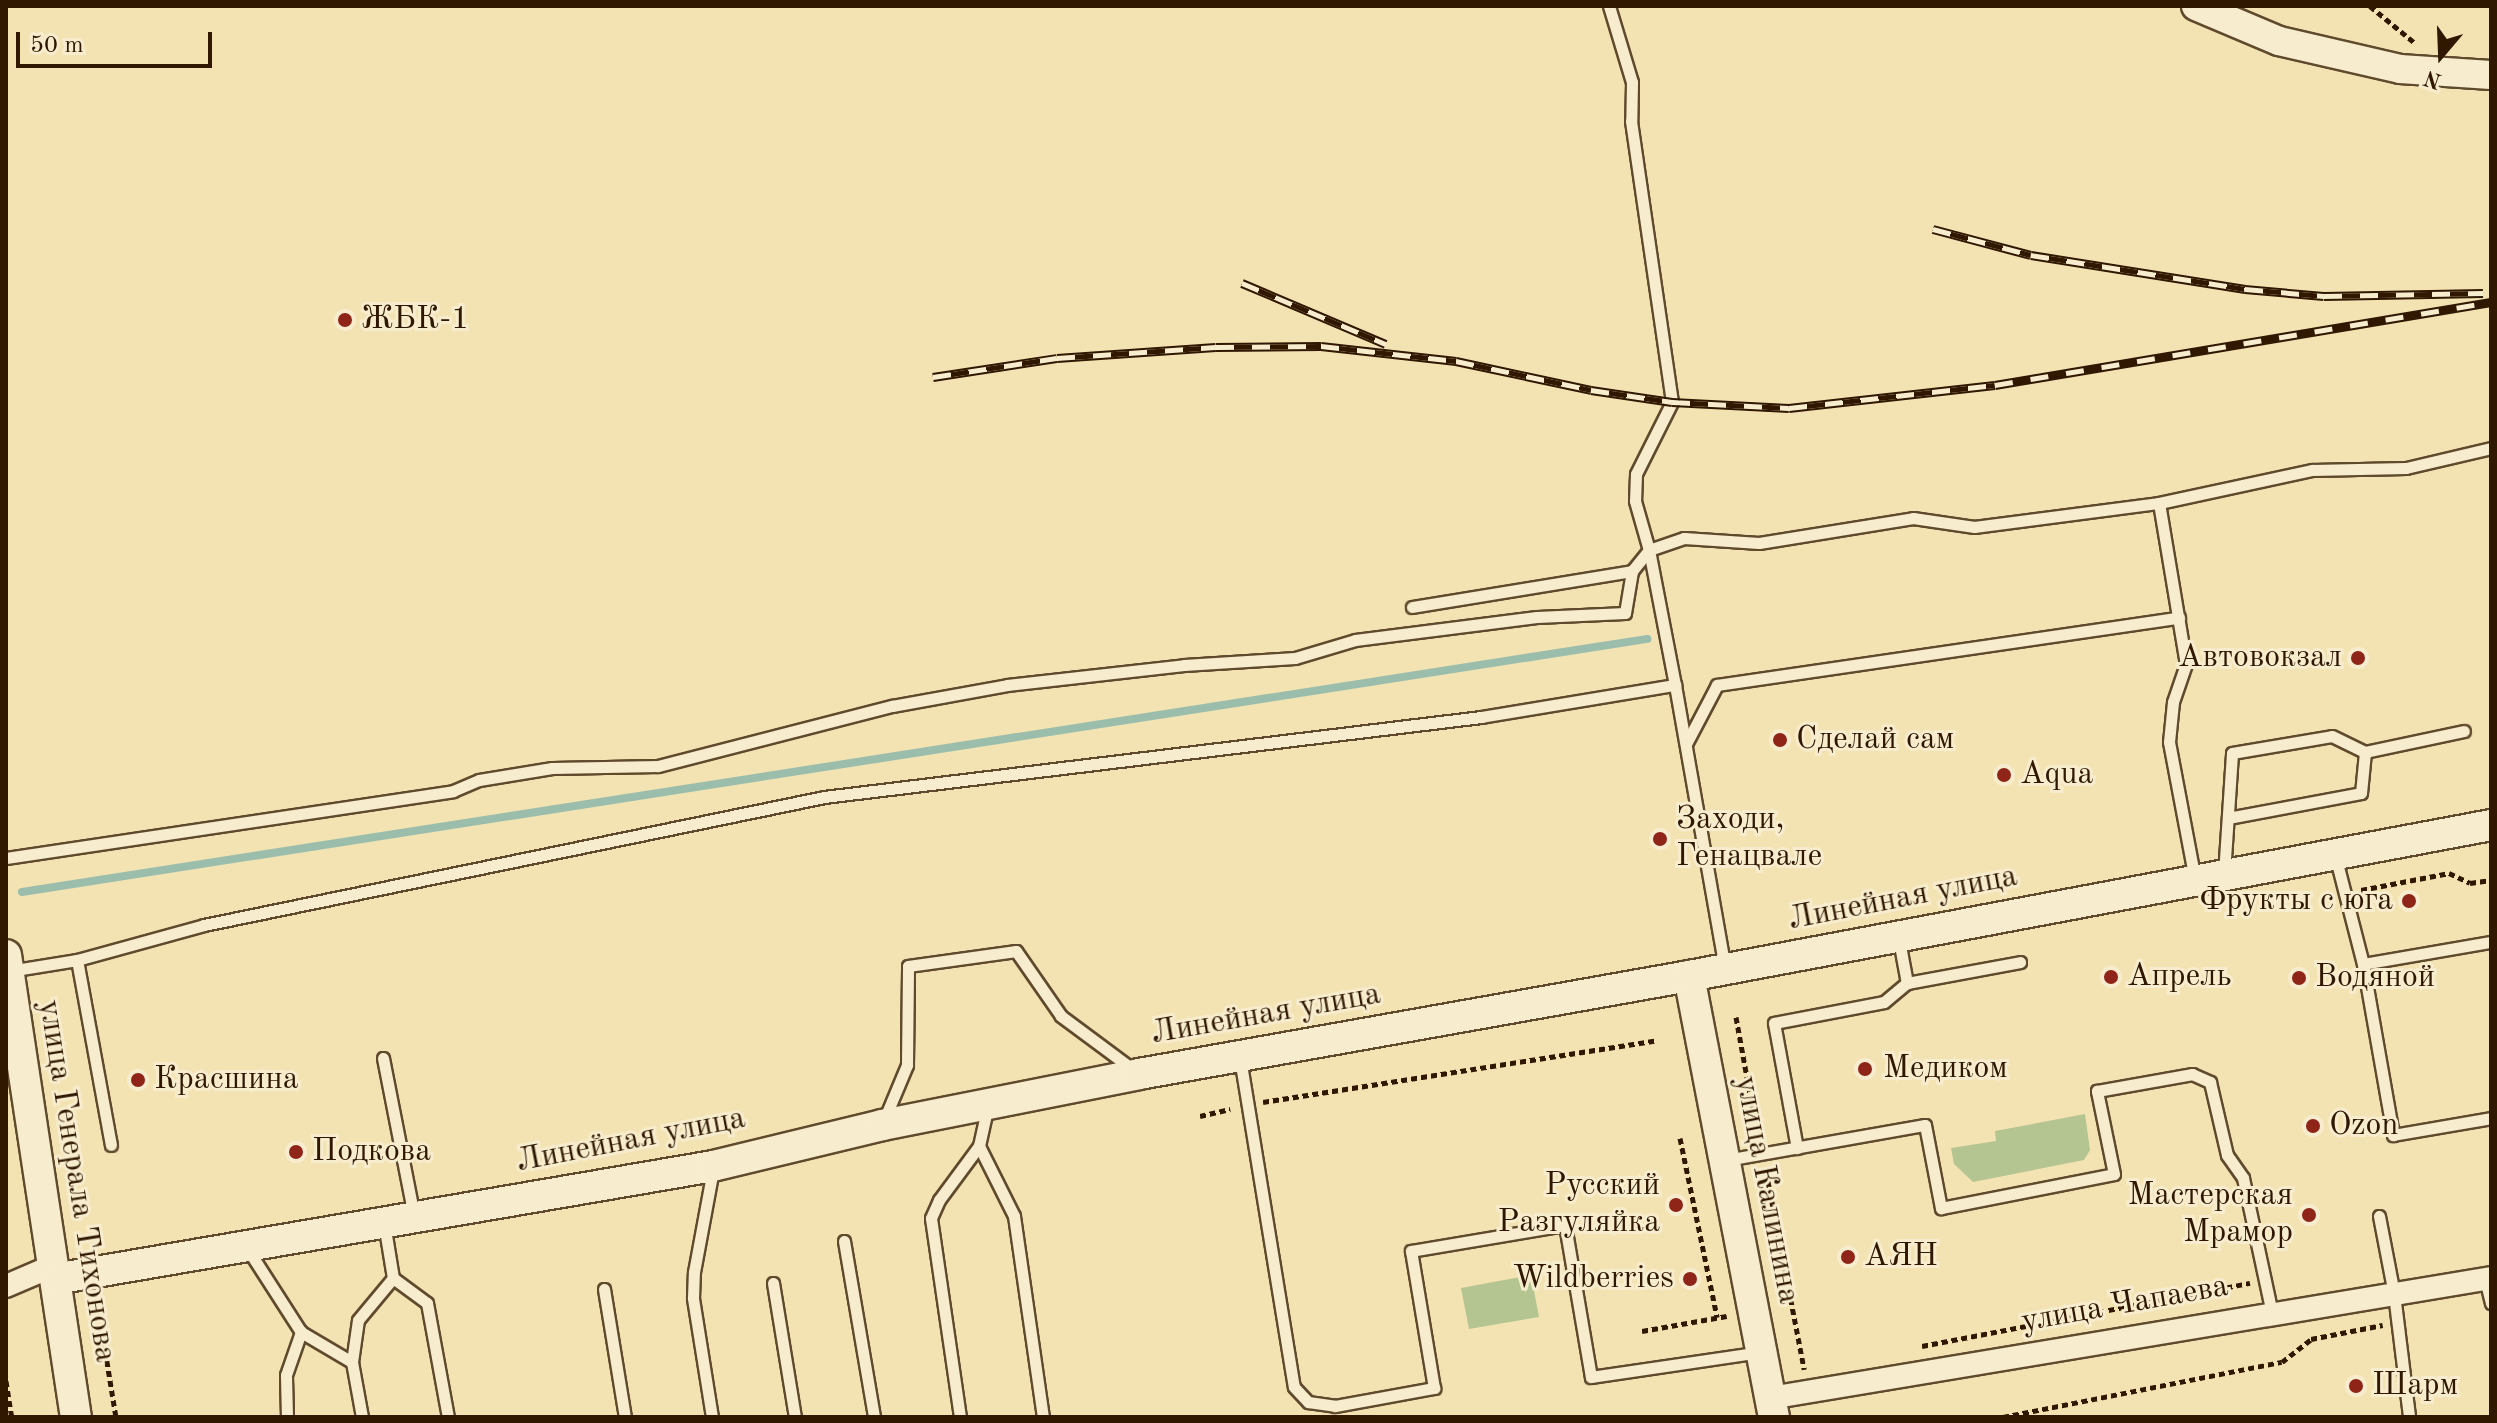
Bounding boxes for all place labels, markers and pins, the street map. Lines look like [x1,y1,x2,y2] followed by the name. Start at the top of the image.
[361,301,470,339] place label: ЖБК-1
[336,311,354,329] marker: ЖБК-1
[2178,639,2342,677] place label: Автовокзал
[2349,649,2367,667] marker: Автовокзал
[1796,721,1954,759] place label: Сделай сам
[1771,731,1789,749] marker: Сделай сам
[2020,756,2093,794] place label: Aqua
[1995,766,2013,784] marker: Aqua
[1676,802,1822,877] place label: Заходи, Генацвале
[1651,830,1669,848] marker: Заходи, Генацвале
[2199,882,2393,920] place label: Фрукты с юга
[2400,892,2418,910] marker: Фрукты с юга
[2127,958,2231,996] place label: Апрель
[2315,959,2435,997] place label: Водяной
[2102,968,2120,986] marker: Апрель
[2290,969,2308,987] marker: Водяной
[1883,1050,2008,1088] place label: Медиком
[1854,1058,1876,1080] marker: Медиком
[154,1061,299,1099] place label: Красшина
[129,1071,147,1089] marker: Красшина
[2329,1107,2399,1145] place label: Ozon
[2304,1117,2322,1135] marker: Ozon
[312,1133,431,1171] place label: Подкова
[287,1143,305,1161] marker: Подкова
[1498,1168,1660,1243] place label: Русский Разгуляйка
[2128,1178,2293,1253] place label: Мастерская Мрамор
[1667,1196,1685,1214] marker: Русский Разгуляйка
[2300,1206,2318,1224] marker: Мастерская Мрамор
[1864,1238,1938,1276] place label: АЯН
[1839,1248,1857,1266] marker: АЯН
[1513,1260,1674,1298] place label: Wildberries
[1681,1270,1699,1288] marker: Wildberries
[2372,1367,2458,1405] place label: Шарм
[2347,1377,2365,1395] marker: Шарм

